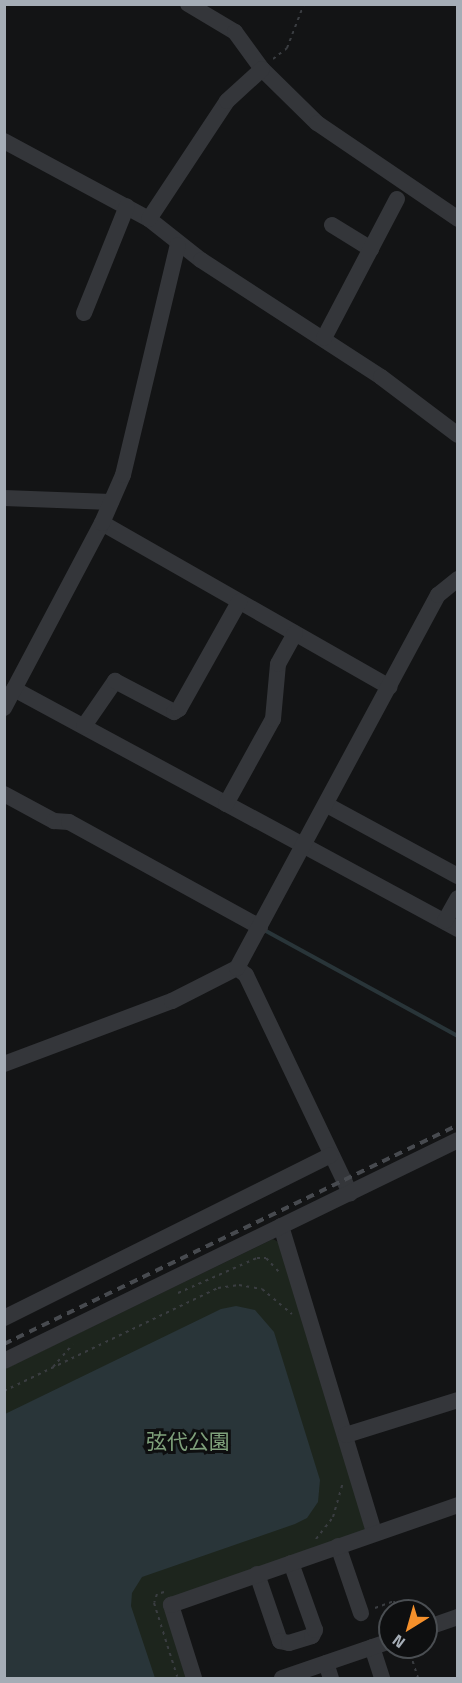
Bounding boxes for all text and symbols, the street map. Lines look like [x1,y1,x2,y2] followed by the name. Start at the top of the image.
[146,1428,230,1454] park label: 弦代公園
[378,1599,438,1659] north arrow
[387,1629,410,1655] text: N

